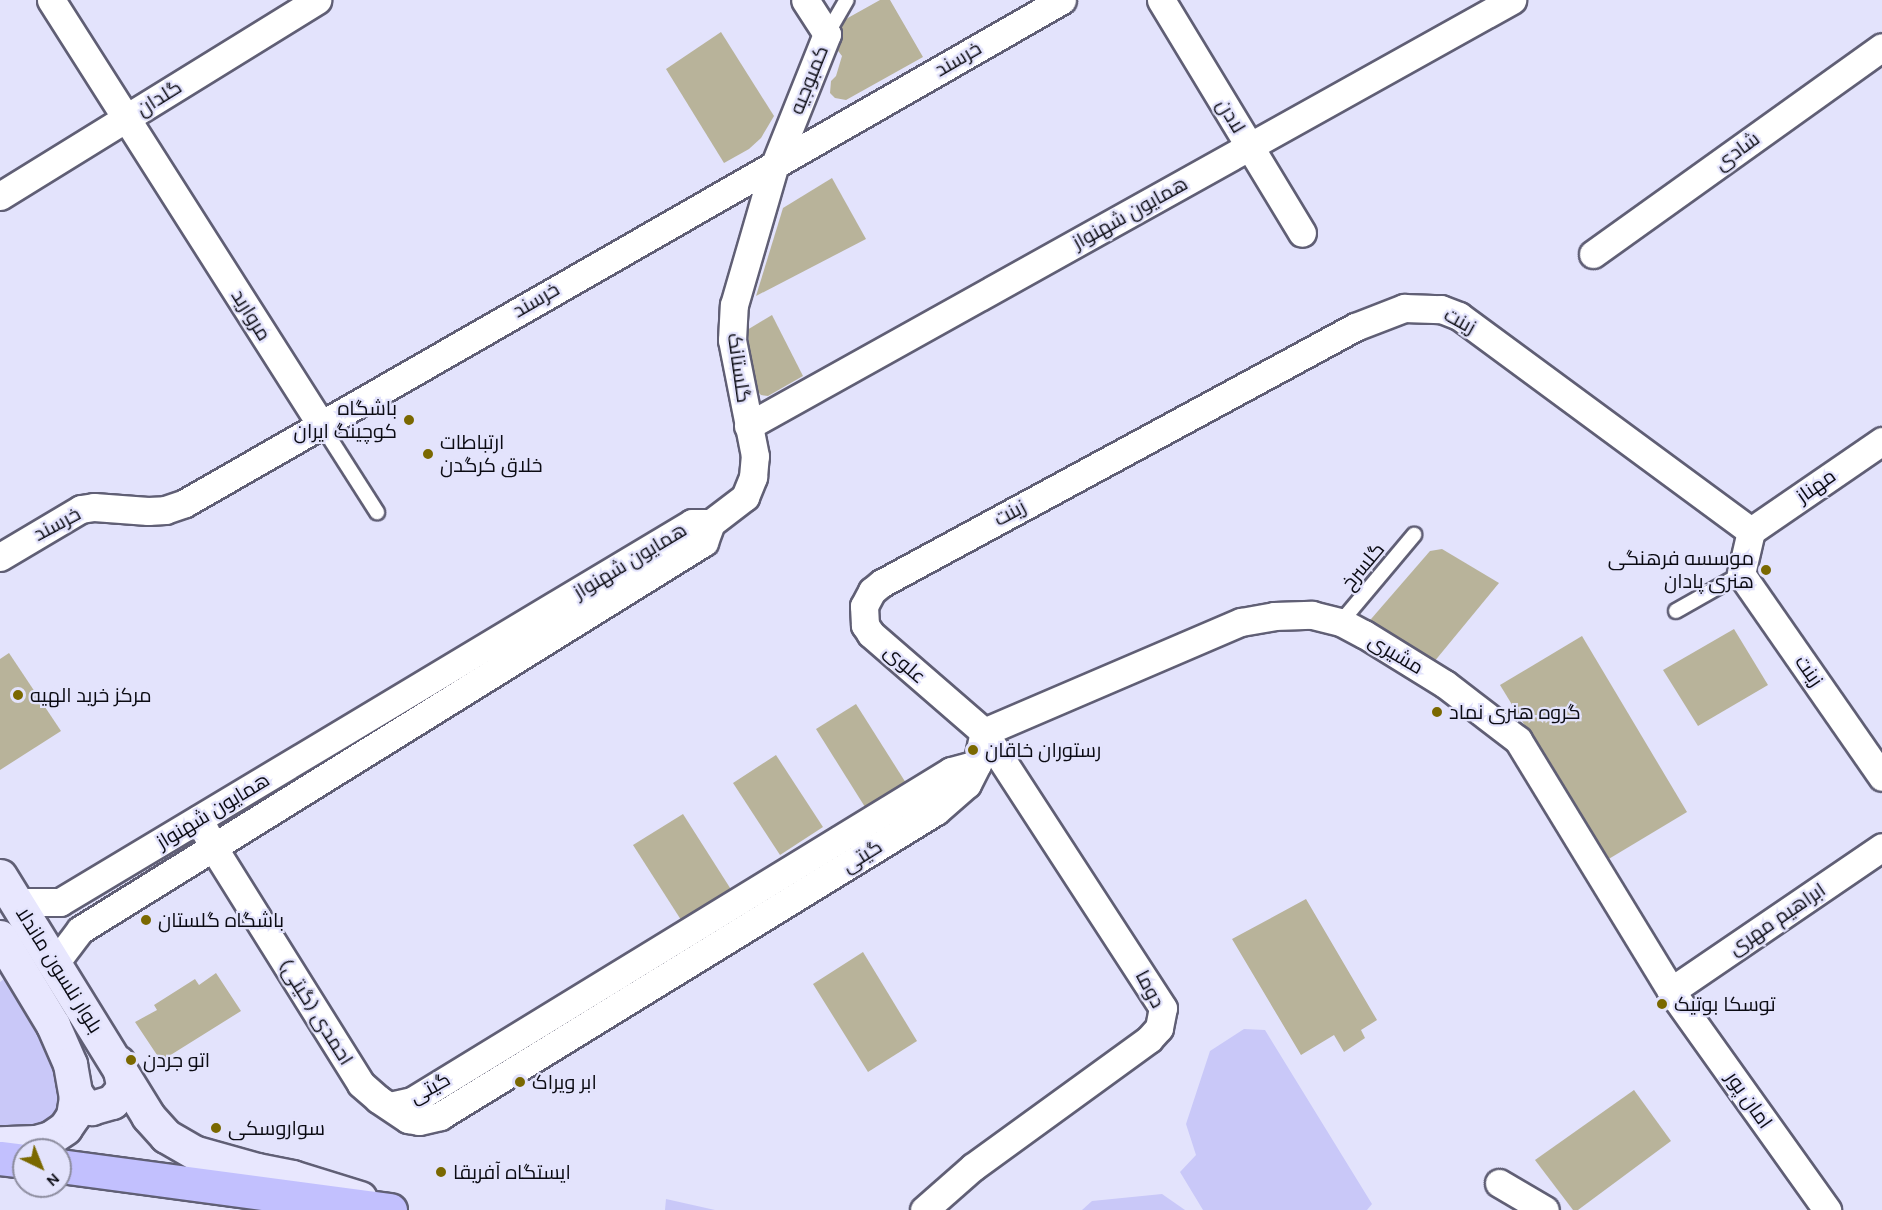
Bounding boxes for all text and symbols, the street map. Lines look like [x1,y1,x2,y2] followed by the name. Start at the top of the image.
[930,36,986,82] street label: خرسند
[784,42,834,118] street label: کمبوجیه
[132,75,186,121] street label: گلدان
[1211,94,1251,138] street label: لادن
[1710,127,1764,175] street label: شادی
[1068,171,1192,255] street label: همایون شهنواز
[508,277,564,323] street label: خرسند
[226,285,276,345] street label: مروارید
[1440,303,1480,339] street label: زینت
[722,332,756,404] street label: گلستانک
[294,396,397,443] place label: باشگاه کوچینگ ایران
[402,413,416,427] marker: باشگاه کوچینگ ایران
[440,430,543,477] place label: ارتباطات خلاق کرگدن
[421,447,435,461] marker: ارتباطات خلاق کرگدن
[1791,464,1841,508] street label: مهناز
[990,495,1030,531] street label: زینت
[29,502,85,546] street label: خرسند
[569,518,691,604] street label: همایون شهنواز
[1336,538,1390,594] street label: گلسرخ
[1608,546,1754,593] place label: موسسه فرهنگی هنری پادان
[1759,563,1773,577] marker: موسسه فرهنگی هنری پادان
[1364,628,1428,680] street label: مشیری
[879,639,931,689] street label: علوی
[1790,651,1828,691] street label: زینت
[30,683,151,707] place label: مرکز خرید الهیه
[11,688,25,702] marker: مرکز خرید الهیه
[1449,700,1581,724] place label: گروه هنری نماد
[1430,705,1444,719] marker: گروه هنری نماد
[985,738,1101,762] place label: رستوران خاقان
[966,743,980,757] marker: رستوران خاقان
[152,768,274,854] street label: همایون شهنواز
[837,834,887,878] street label: گیتی
[1724,878,1830,960] street label: ابراهیم مهری
[11,902,107,1038] street label: بلوار نلسون ماندلا
[158,908,284,932] place label: باشگاه گلستان
[139,913,153,927] marker: باشگاه گلستان
[274,955,358,1069] street label: احمدی (گیتی)
[1130,966,1170,1012] street label: دوما
[1674,992,1776,1016] place label: توسکا بوتیک
[1655,997,1669,1011] marker: توسکا بوتیک
[143,1048,210,1072] place label: اتو جردن
[124,1053,138,1067] marker: اتو جردن
[405,1067,455,1109] street label: گیتی
[1721,1067,1777,1133] street label: امان پور
[532,1070,597,1094] place label: ابر ویراک
[513,1075,527,1089] marker: ابر ویراک
[228,1116,325,1140] place label: سواروسکی
[209,1121,223,1135] marker: سواروسکی
[12,1138,72,1198] north arrow
[453,1160,571,1184] place label: ایستگاه آفریقا
[434,1165,448,1179] marker: ایستگاه آفریقا
[43,1169,64,1191] text: N

